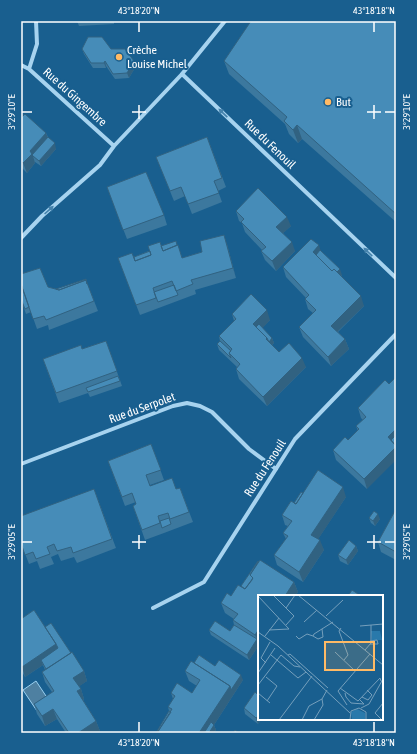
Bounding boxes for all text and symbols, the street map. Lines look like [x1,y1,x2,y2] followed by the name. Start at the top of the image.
[118,5,160,16] text: 43°18'20"N
[353,5,395,16] text: 43°18'18"N
[127,43,188,71] place label: Crèche Louise Michel
[114,52,124,62] marker: Crèche Louise Michel
[40,65,110,129] street label: Rue du Gingembre
[6,94,17,130] text: 3°29'10"E
[401,94,412,130] text: 3°29'10"E
[336,95,351,109] place label: But
[323,97,333,107] marker: But
[218,109,228,118] one-way arrow
[242,116,299,172] street label: Rue du Fenouil
[44,206,54,215] one-way arrow
[363,247,373,256] one-way arrow
[107,389,177,426] street label: Rue du Serpolet
[241,436,289,499] street label: Rue du Fenouil
[6,524,17,560] text: 3°29'05"E
[401,524,412,560] text: 3°29'05"E
[258,595,383,720] inset map
[118,737,160,748] text: 43°18'20"N
[353,737,395,748] text: 43°18'18"N

